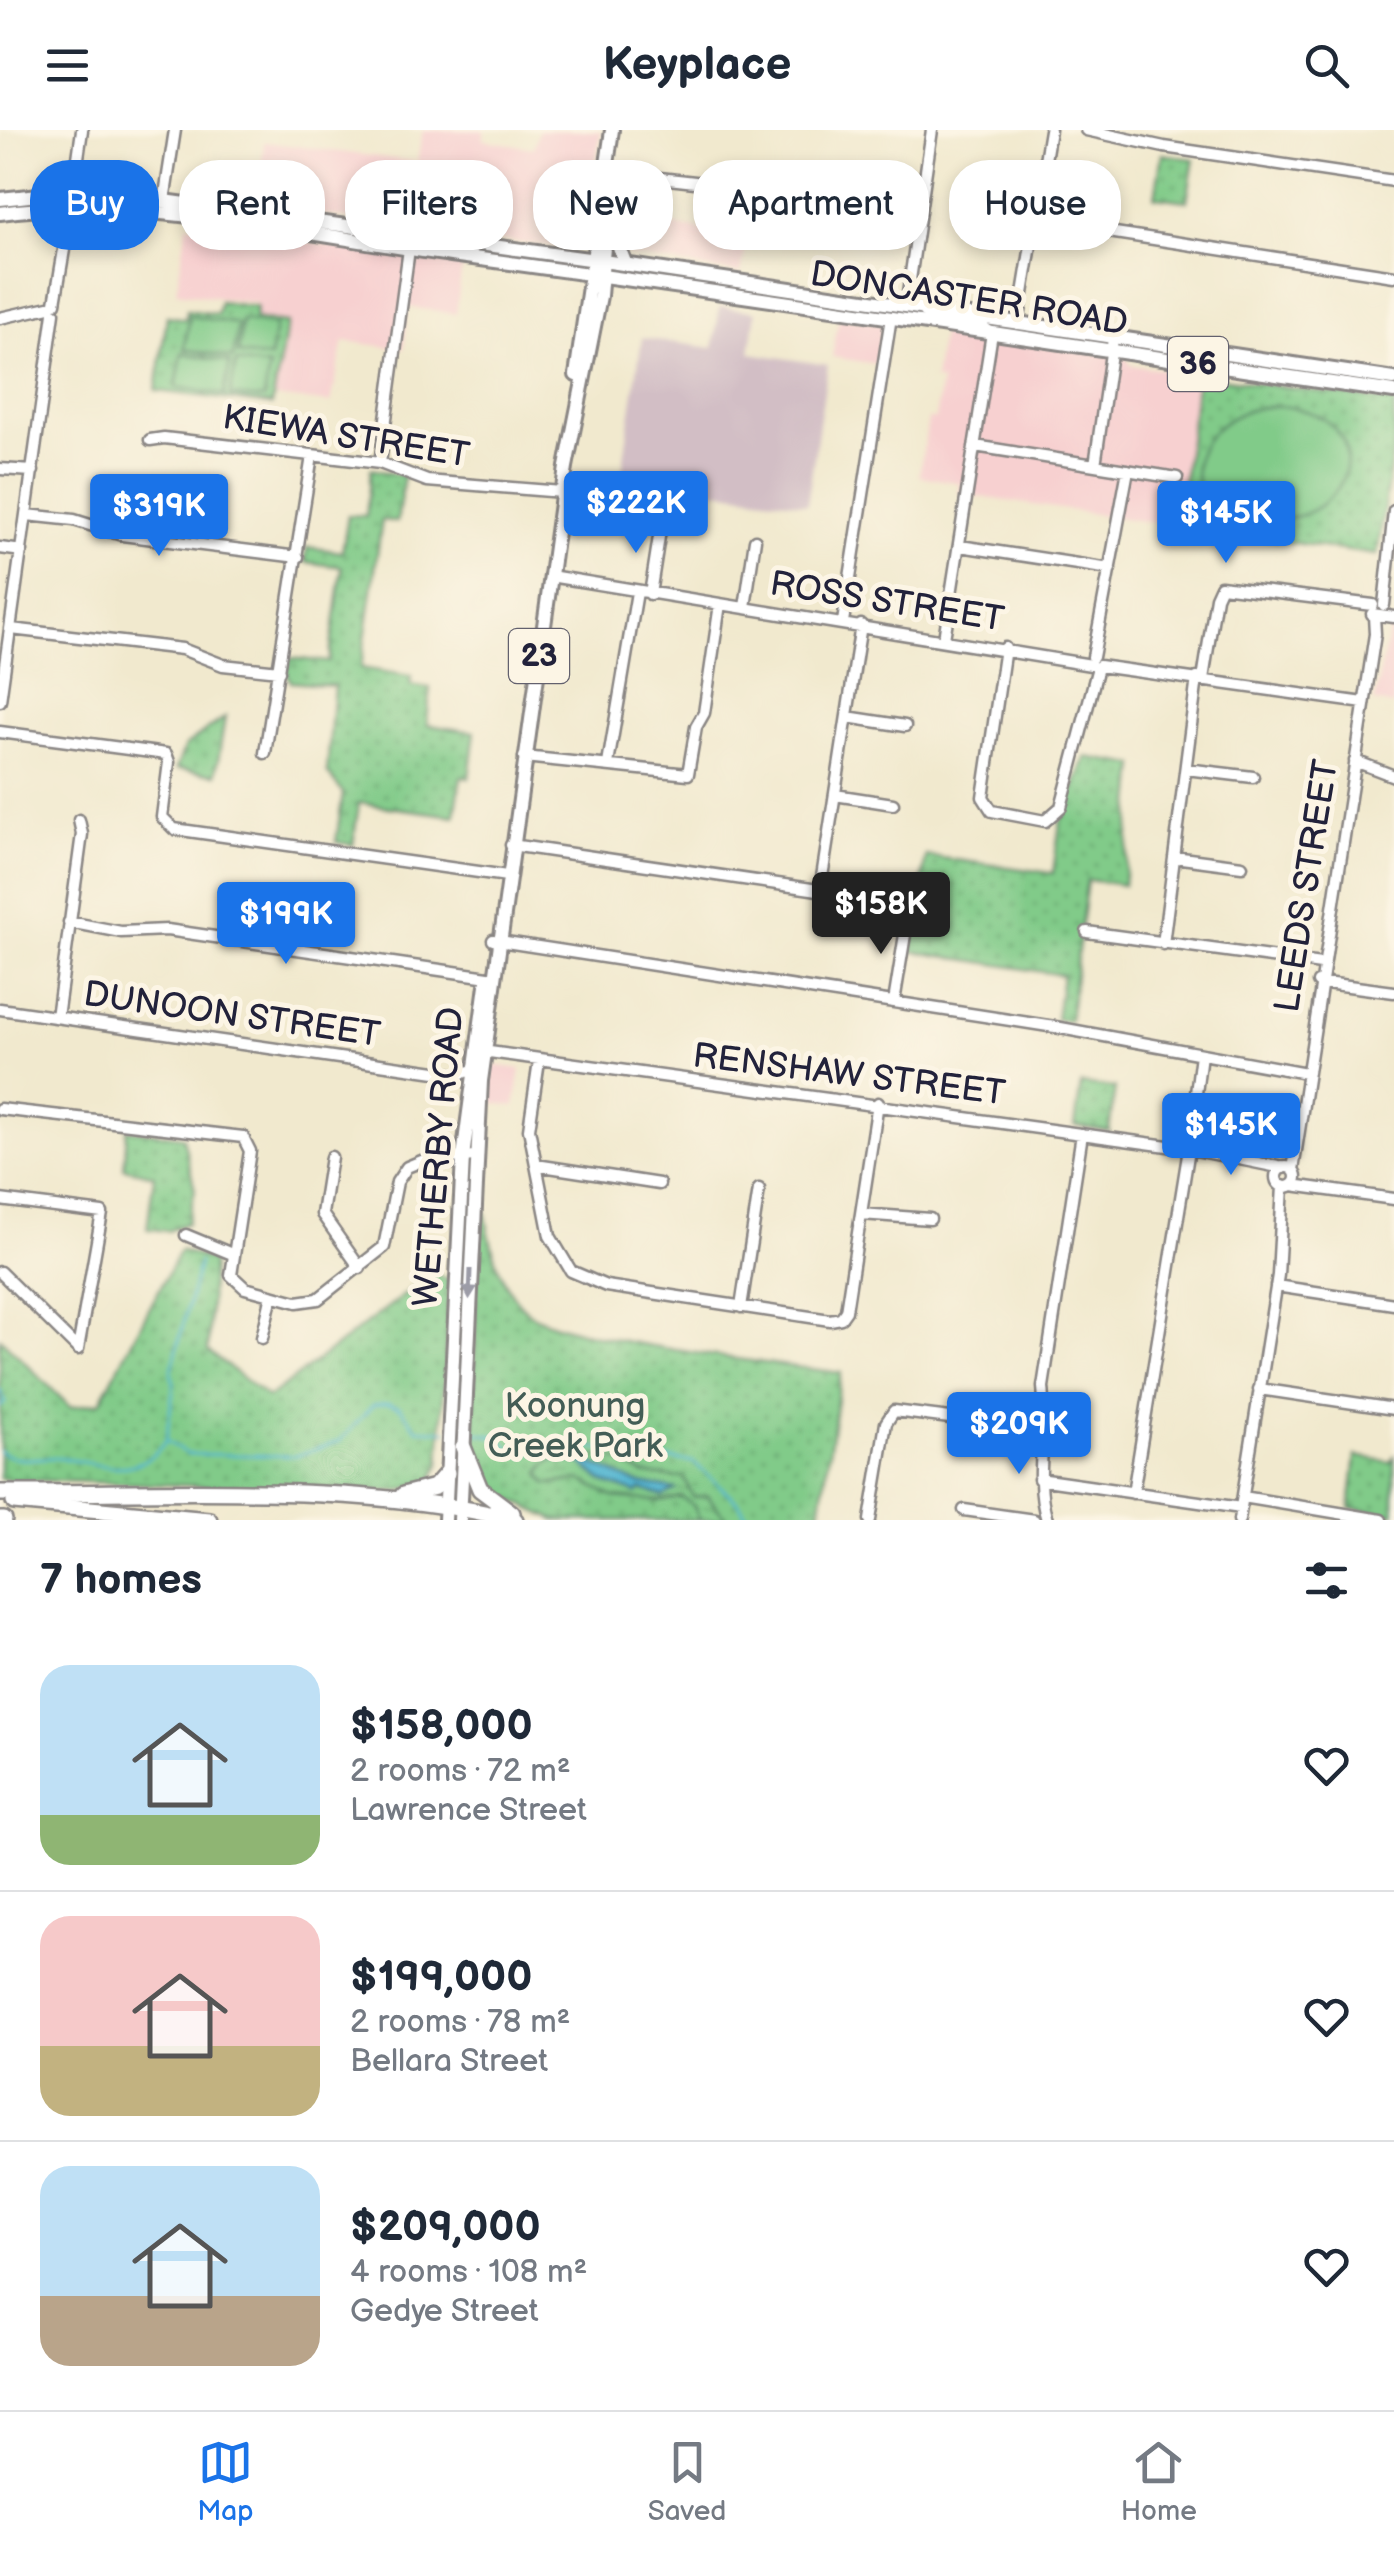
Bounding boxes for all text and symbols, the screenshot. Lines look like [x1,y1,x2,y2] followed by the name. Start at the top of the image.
[40,38,95,93] icon: menu
[603,38,791,93] text: Keyplace
[1299,38,1354,93] icon: search
[30,160,159,250] chip: Buy
[179,160,325,250] chip: Rent
[345,160,513,250] chip: Filters
[533,160,673,250] chip: New
[693,160,929,250] chip: Apartment
[949,160,1121,250] chip: House
[807,253,1131,345] street label: DONCASTER ROAD
[1168,337,1228,391] road number: 36
[219,396,473,478] street label: KIEWA STREET
[566,471,706,556] pin: $222K
[89,474,229,559] pin: $319K
[1156,481,1296,566] pin: $145K
[586,484,686,523] text: $222K
[112,487,206,526] text: $319K
[1179,494,1273,533] text: $145K
[767,562,1007,642] street label: ROSS STREET
[509,629,569,683] road number: 23
[1266,757,1348,1015] street label: LEEDS STREET
[811,872,951,957] pin: $158K
[216,882,356,967] pin: $199K
[834,885,928,924] text: $158K
[239,895,333,934] text: $199K
[81,973,383,1057] street label: DUNOON STREET
[404,1005,474,1309] street label: WETHERBY ROAD
[690,1034,1008,1116] street label: RENSHAW STREET
[1161,1093,1301,1178] pin: $145K
[1184,1106,1278,1145] text: $145K
[462,1268,478,1300] one-way arrow
[487,1385,663,1468] park label: Koonung Creek Park
[949,1392,1089,1477] pin: $209K
[969,1405,1069,1444] text: $209K
[1299,1553,1354,1608] icon: filters
[40,1555,202,1606] text: 7 homes
[350,1701,533,1752] text: $158,000
[120,1705,240,1825] icon: home
[1299,1738,1354,1793] icon: heart
[350,1752,571,1791] text: 2 rooms · 72 m²
[350,1791,587,1830] text: Lawrence Street
[350,1952,532,2003] text: $199,000
[120,1956,240,2076] icon: home
[1299,1989,1354,2044] icon: heart
[350,2003,570,2042] text: 2 rooms · 78 m²
[350,2042,548,2081] text: Bellara Street
[350,2202,541,2253] text: $209,000
[120,2206,240,2326] icon: home
[1299,2239,1354,2294] icon: heart
[350,2253,587,2292] text: 4 rooms · 108 m²
[350,2292,539,2331] text: Gedye Street
[197,2435,253,2528] tab: Map
[648,2435,726,2528] tab: Saved
[1121,2435,1197,2528] tab: Home

